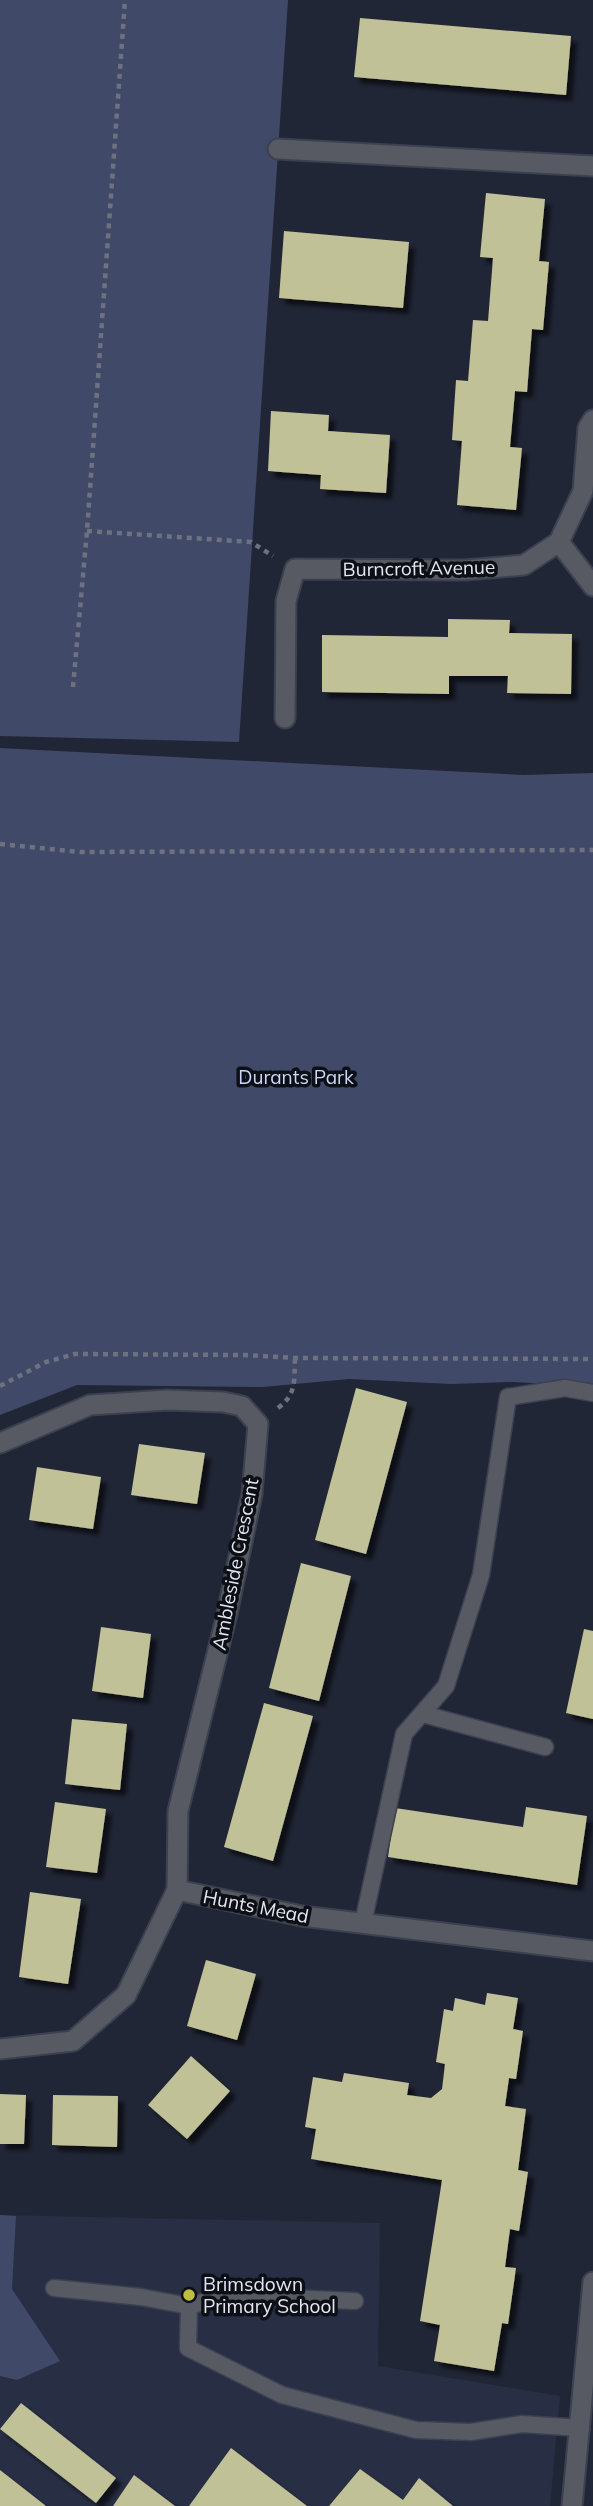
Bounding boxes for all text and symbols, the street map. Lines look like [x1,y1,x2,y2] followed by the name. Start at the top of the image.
[342,555,496,581] street label: Burncroft Avenue
[238,1065,354,1089] park label: Durants Park
[207,1476,263,1652] street label: Ambleside Crescent
[201,1884,311,1928] street label: Hunts Mead
[203,2272,336,2318] place label: Brimsdown Primary School
[181,2287,197,2303] marker: Brimsdown Primary School

